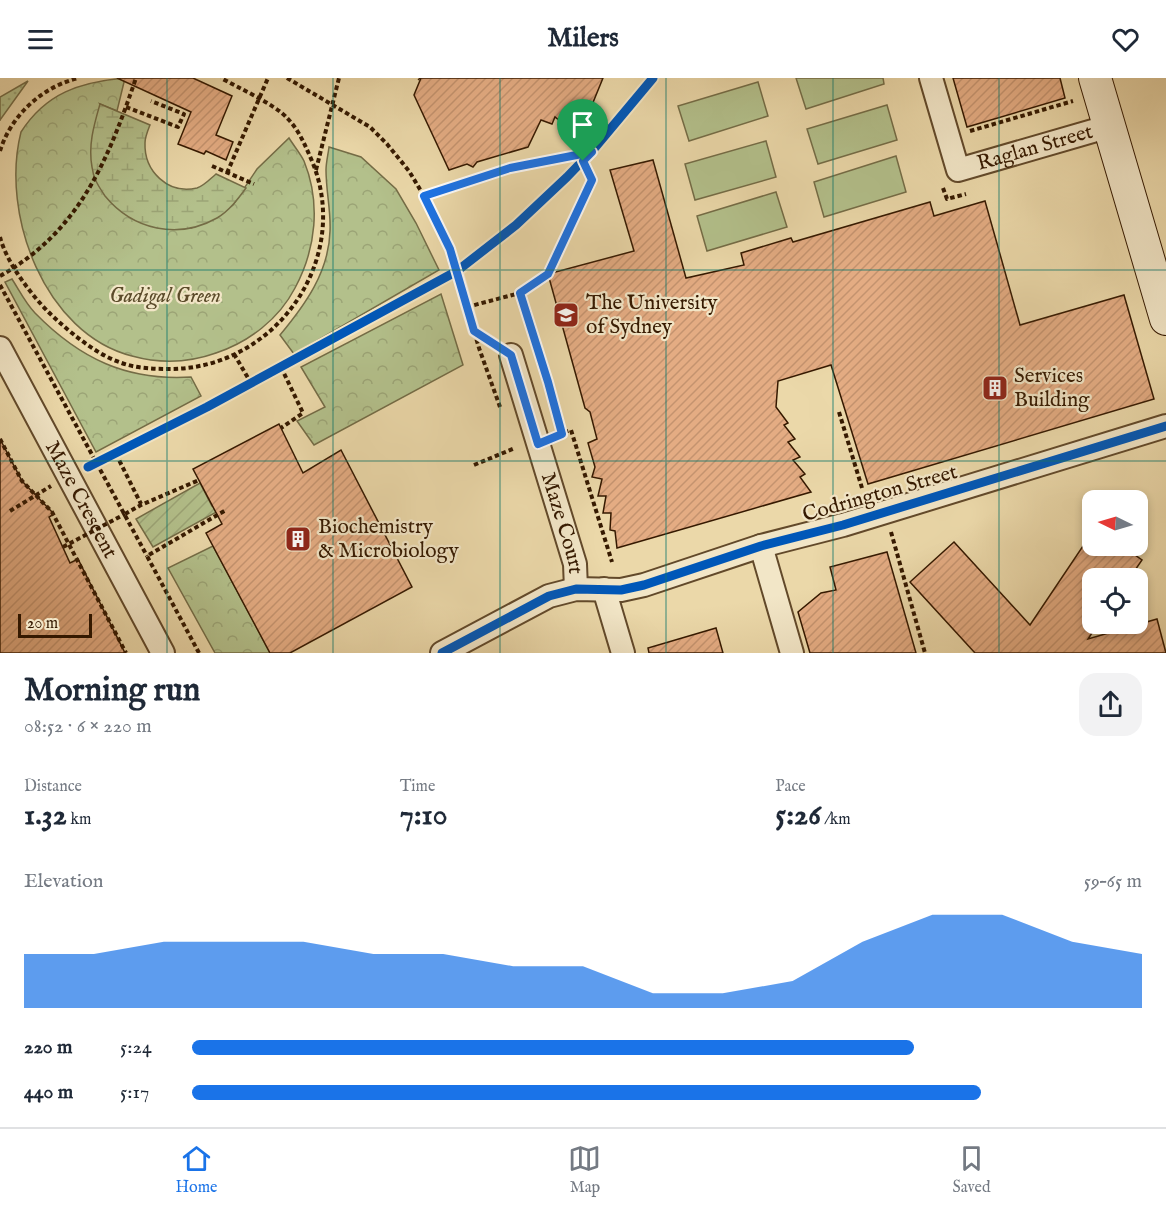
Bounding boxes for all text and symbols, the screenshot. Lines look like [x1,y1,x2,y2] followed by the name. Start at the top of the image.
[547,22,619,56] text: Milers
[24,23,57,56] icon: menu
[1109,23,1142,56] icon: heart
[557,99,608,161] pin
[566,108,599,141] icon: arrive
[974,118,1096,177] street label: Raglan Street
[109,283,221,310] park label: Gadigal Green
[586,290,718,341] place label: The University of Sydney
[551,300,581,330] school or university icon: The University of Sydney
[1014,363,1090,414] place label: Services Building
[980,373,1010,403] building icon: Services Building
[39,436,123,563] street label: Maze Crescent
[799,459,961,529] street label: Codrington Street
[534,469,589,574] street label: Maze Court
[1082,490,1148,556] north arrow
[1082,490,1148,634] map controls
[318,514,460,565] place label: Biochemistry & Microbiology
[283,524,313,554] building icon: Biochemistry & Microbiology
[1082,568,1148,634] button: locate
[18,611,92,638] scale bar
[27,614,58,634] text: 20 m
[24,670,200,712] text: Morning run
[1079,673,1142,736] button: share
[24,714,152,739] text: 08:52 · 6 × 220 m
[24,777,82,797] text: Distance
[400,777,435,797] text: Time
[775,777,806,797] text: Pace
[24,797,67,835] text: 1.32
[400,797,447,835] text: 7:10
[775,797,821,835] text: 5:26
[67,810,91,830] text: km
[821,810,851,830] text: /km
[24,869,103,894] text: Elevation
[1084,869,1142,894] text: 59–65 m
[24,1035,72,1060] text: 220 m
[120,1035,152,1060] text: 5:24
[24,1080,73,1105] text: 440 m
[120,1080,149,1105] text: 5:17
[176,1142,217,1198] tab: Home
[568,1142,601,1198] tab: Map
[953,1142,990,1198] tab: Saved

